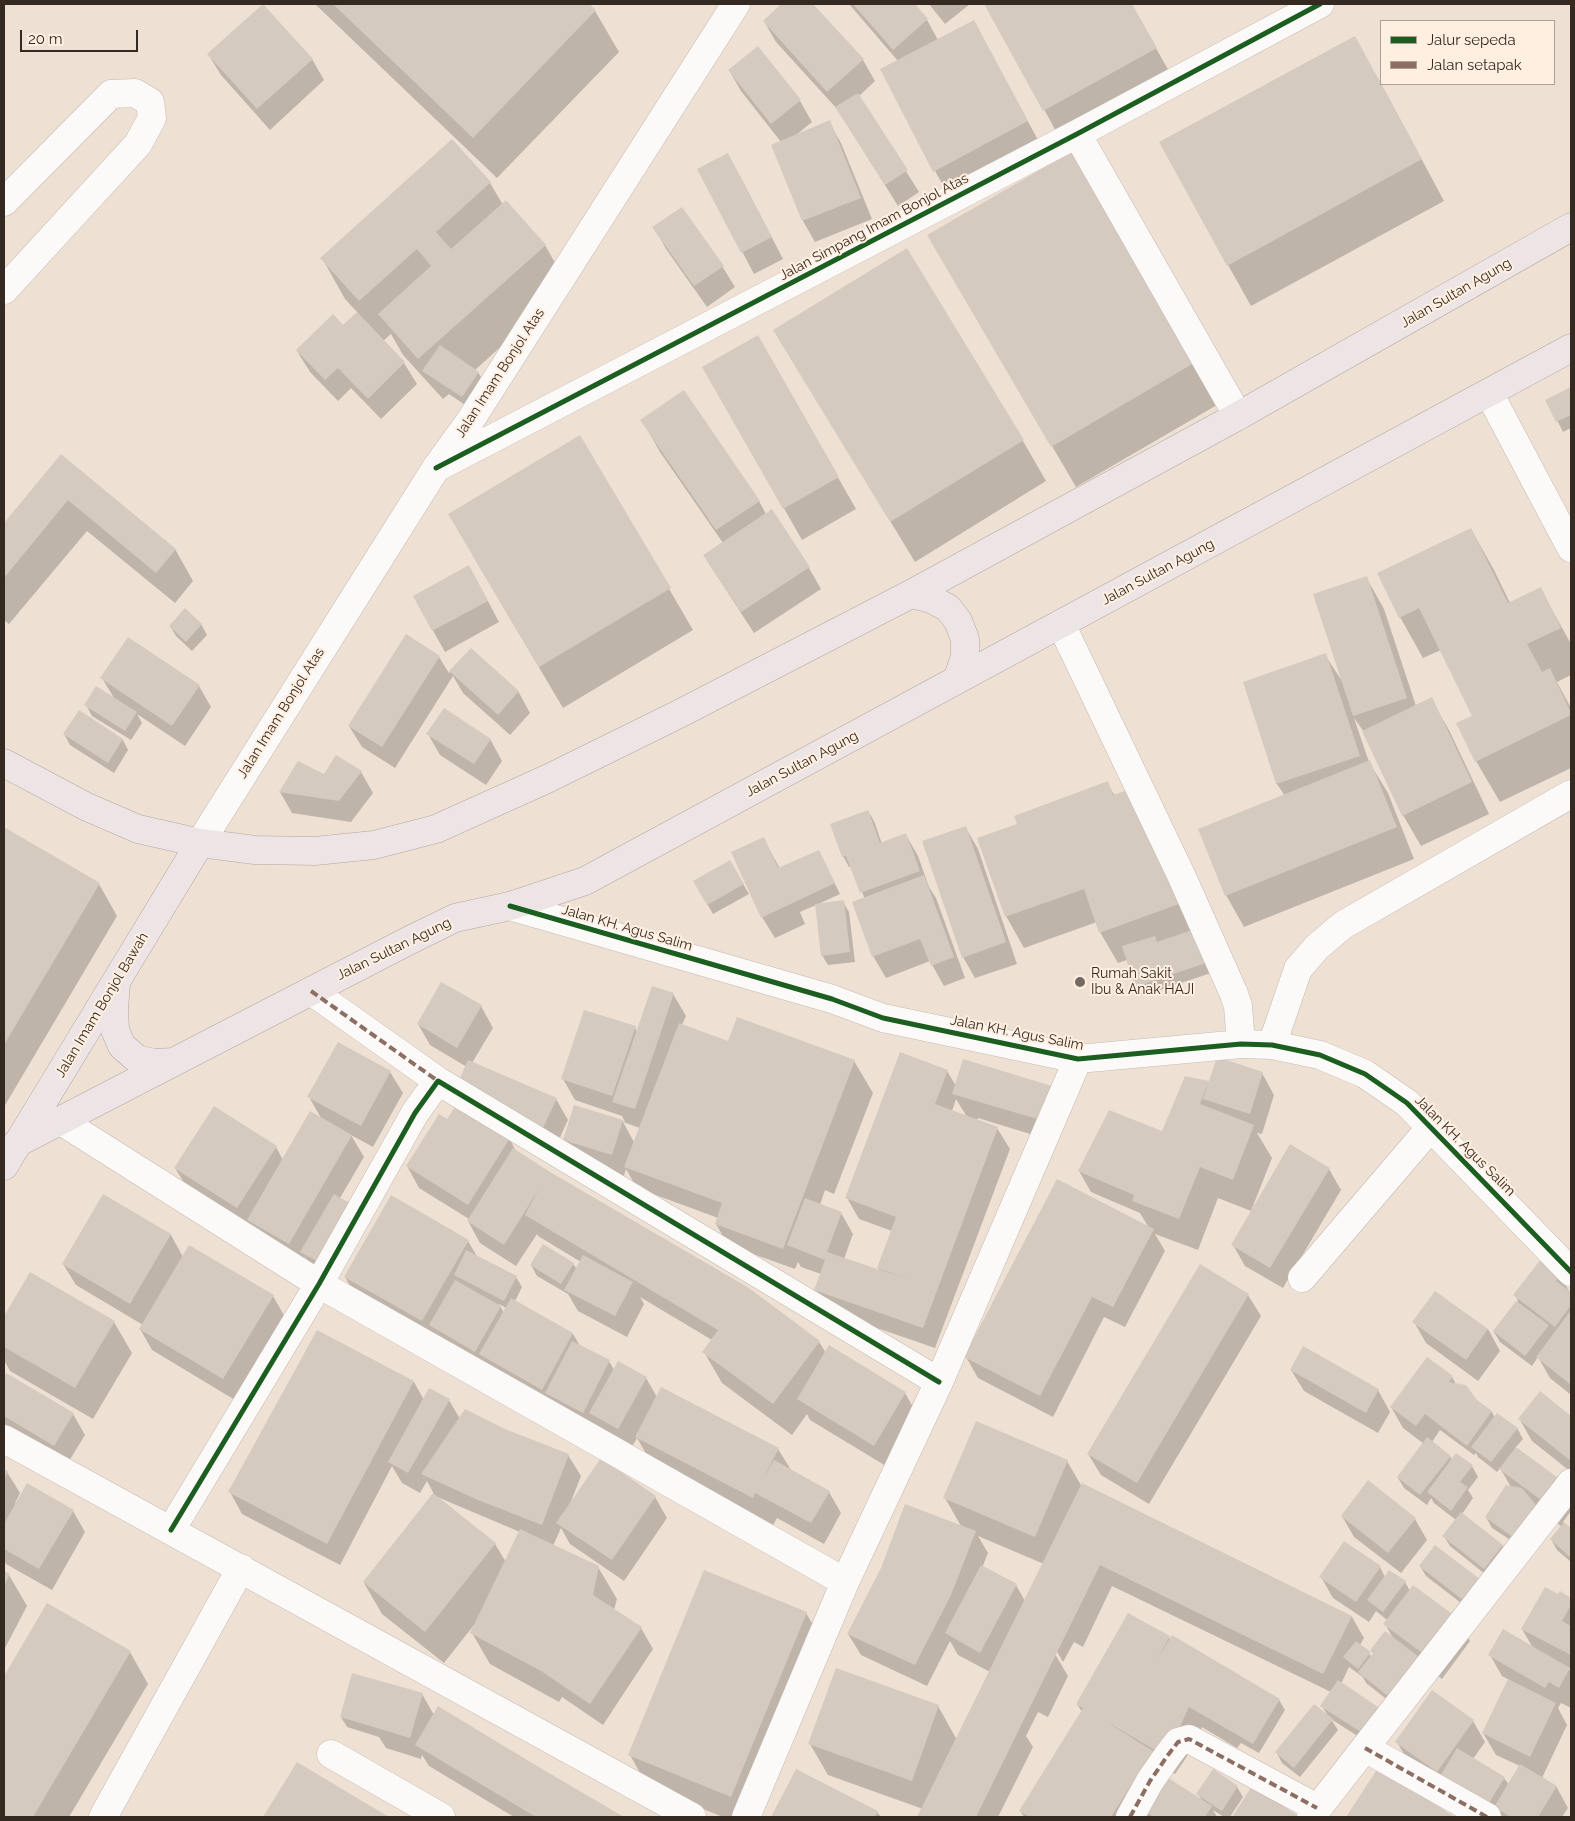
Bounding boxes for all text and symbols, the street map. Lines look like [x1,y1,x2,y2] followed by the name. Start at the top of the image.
[22,20,140,52] scale bar
[1380,20,1555,85] legend
[28,30,63,48] text: 20 m
[1427,31,1516,49] text: Jalur sepeda
[1427,56,1522,74] text: Jalan setapak
[777,170,971,284] street label: Jalan Simpang Imam Bonjol Atas
[1398,254,1514,332] street label: Jalan Sultan Agung
[452,305,548,441] street label: Jalan Imam Bonjol Atas
[1099,535,1217,609] street label: Jalan Sultan Agung
[234,645,328,781] street label: Jalan Imam Bonjol Atas
[743,727,861,801] street label: Jalan Sultan Agung
[560,901,694,955] street label: Jalan KH. Agus Salim
[334,914,454,984] street label: Jalan Sultan Agung
[52,929,152,1081] street label: Jalan Imam Bonjol Bawah
[1091,966,1194,999] place label: Rumah Sakit Ibu & Anak HAJI
[1073,975,1087,989] marker: Rumah Sakit Ibu & Anak HAJI
[949,1012,1085,1054] street label: Jalan KH. Agus Salim
[1411,1092,1519,1200] street label: Jalan KH. Agus Salim

